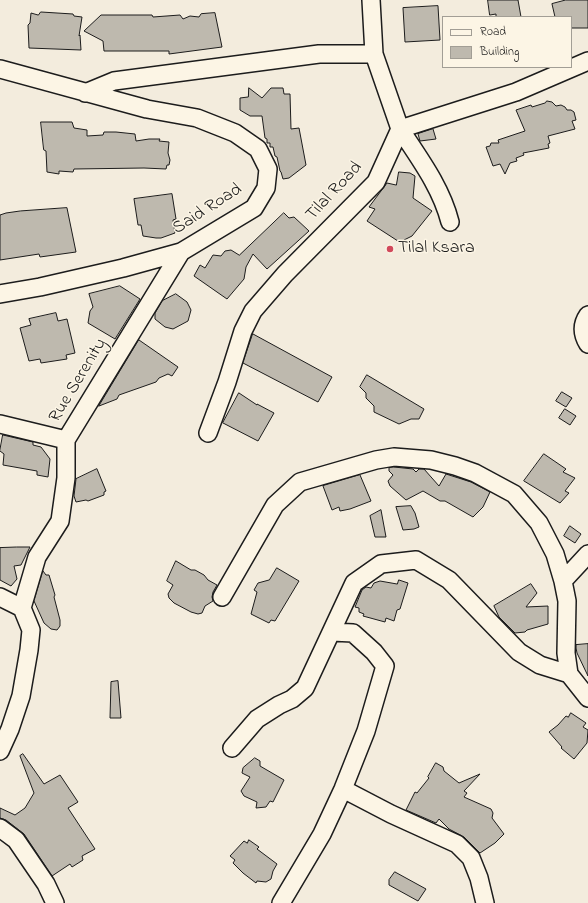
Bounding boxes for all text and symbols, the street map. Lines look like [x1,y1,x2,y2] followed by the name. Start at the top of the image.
[442,16,572,68] legend
[480,23,506,41] text: Road
[480,43,519,61] text: Building
[302,158,368,226] street label: Tilal Road
[169,180,247,240] street label: Said Road
[398,238,475,260] place label: Tilal Ksara
[385,244,395,254] marker: Tilal Ksara
[45,335,113,427] street label: Rue Serenity

